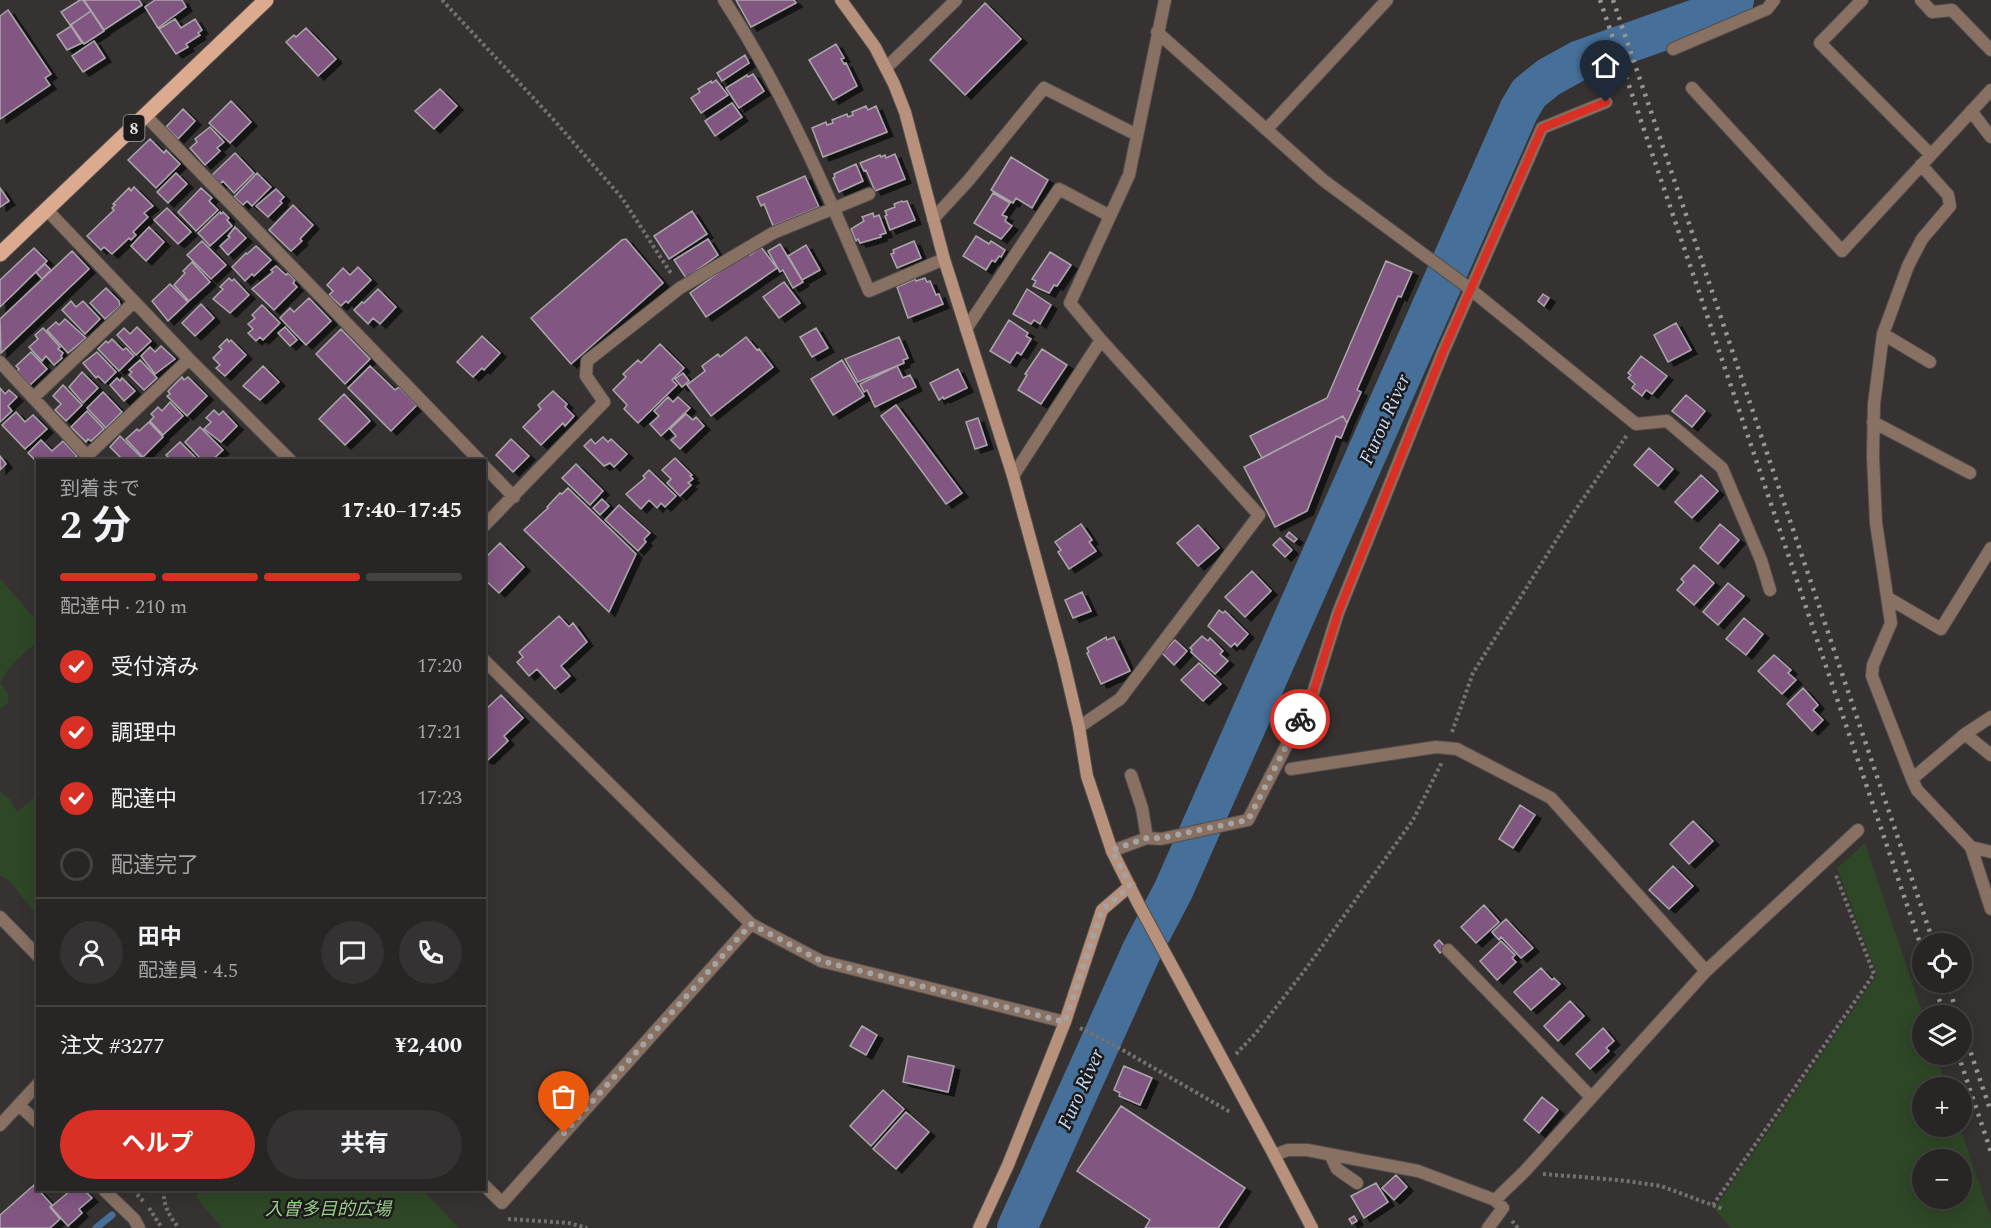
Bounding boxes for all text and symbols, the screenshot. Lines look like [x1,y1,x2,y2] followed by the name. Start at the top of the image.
[1580,40,1631,102] pin
[1589,49,1622,82] icon: home
[124,115,144,141] road number: 8
[1352,368,1419,469] water label: Furou River
[60,474,140,504] text: 到着まで
[340,494,462,527] text: 17:40–17:45
[60,497,131,556] text: 2 分
[60,592,187,622] text: 配達中 · 210 m
[60,650,93,683] icon: check
[111,651,199,684] text: 受付済み
[417,651,462,681] text: 17:20
[1270,689,1330,749] courier
[1284,703,1317,736] icon: bike
[60,716,93,749] icon: check
[111,717,177,750] text: 調理中
[417,717,462,747] text: 17:21
[60,782,93,815] icon: check
[111,783,177,816] text: 配達中
[417,783,462,813] text: 17:23
[111,849,199,882] text: 配達完了
[60,921,123,984] button: person
[138,921,182,954] text: 田中
[321,921,384,984] button: chat
[399,921,462,984] button: phone
[1912,933,1972,1209] map controls
[1912,933,1972,993] button: locate
[138,956,238,986] text: 配達員 · 4.5
[1912,1005,1972,1065] button: layers
[394,1029,462,1062] text: ¥2,400
[60,1030,165,1063] text: 注文 #3277
[1050,1043,1113,1135] water label: Furo River
[538,1071,589,1133] pin
[1912,1077,1972,1137] button: +
[547,1080,580,1113] icon: bag
[60,1110,255,1179] button: ヘルプ
[267,1110,462,1179] button: 共有
[1912,1149,1972,1209] button: −
[265,1196,393,1223] park label: 入曽多目的広場

